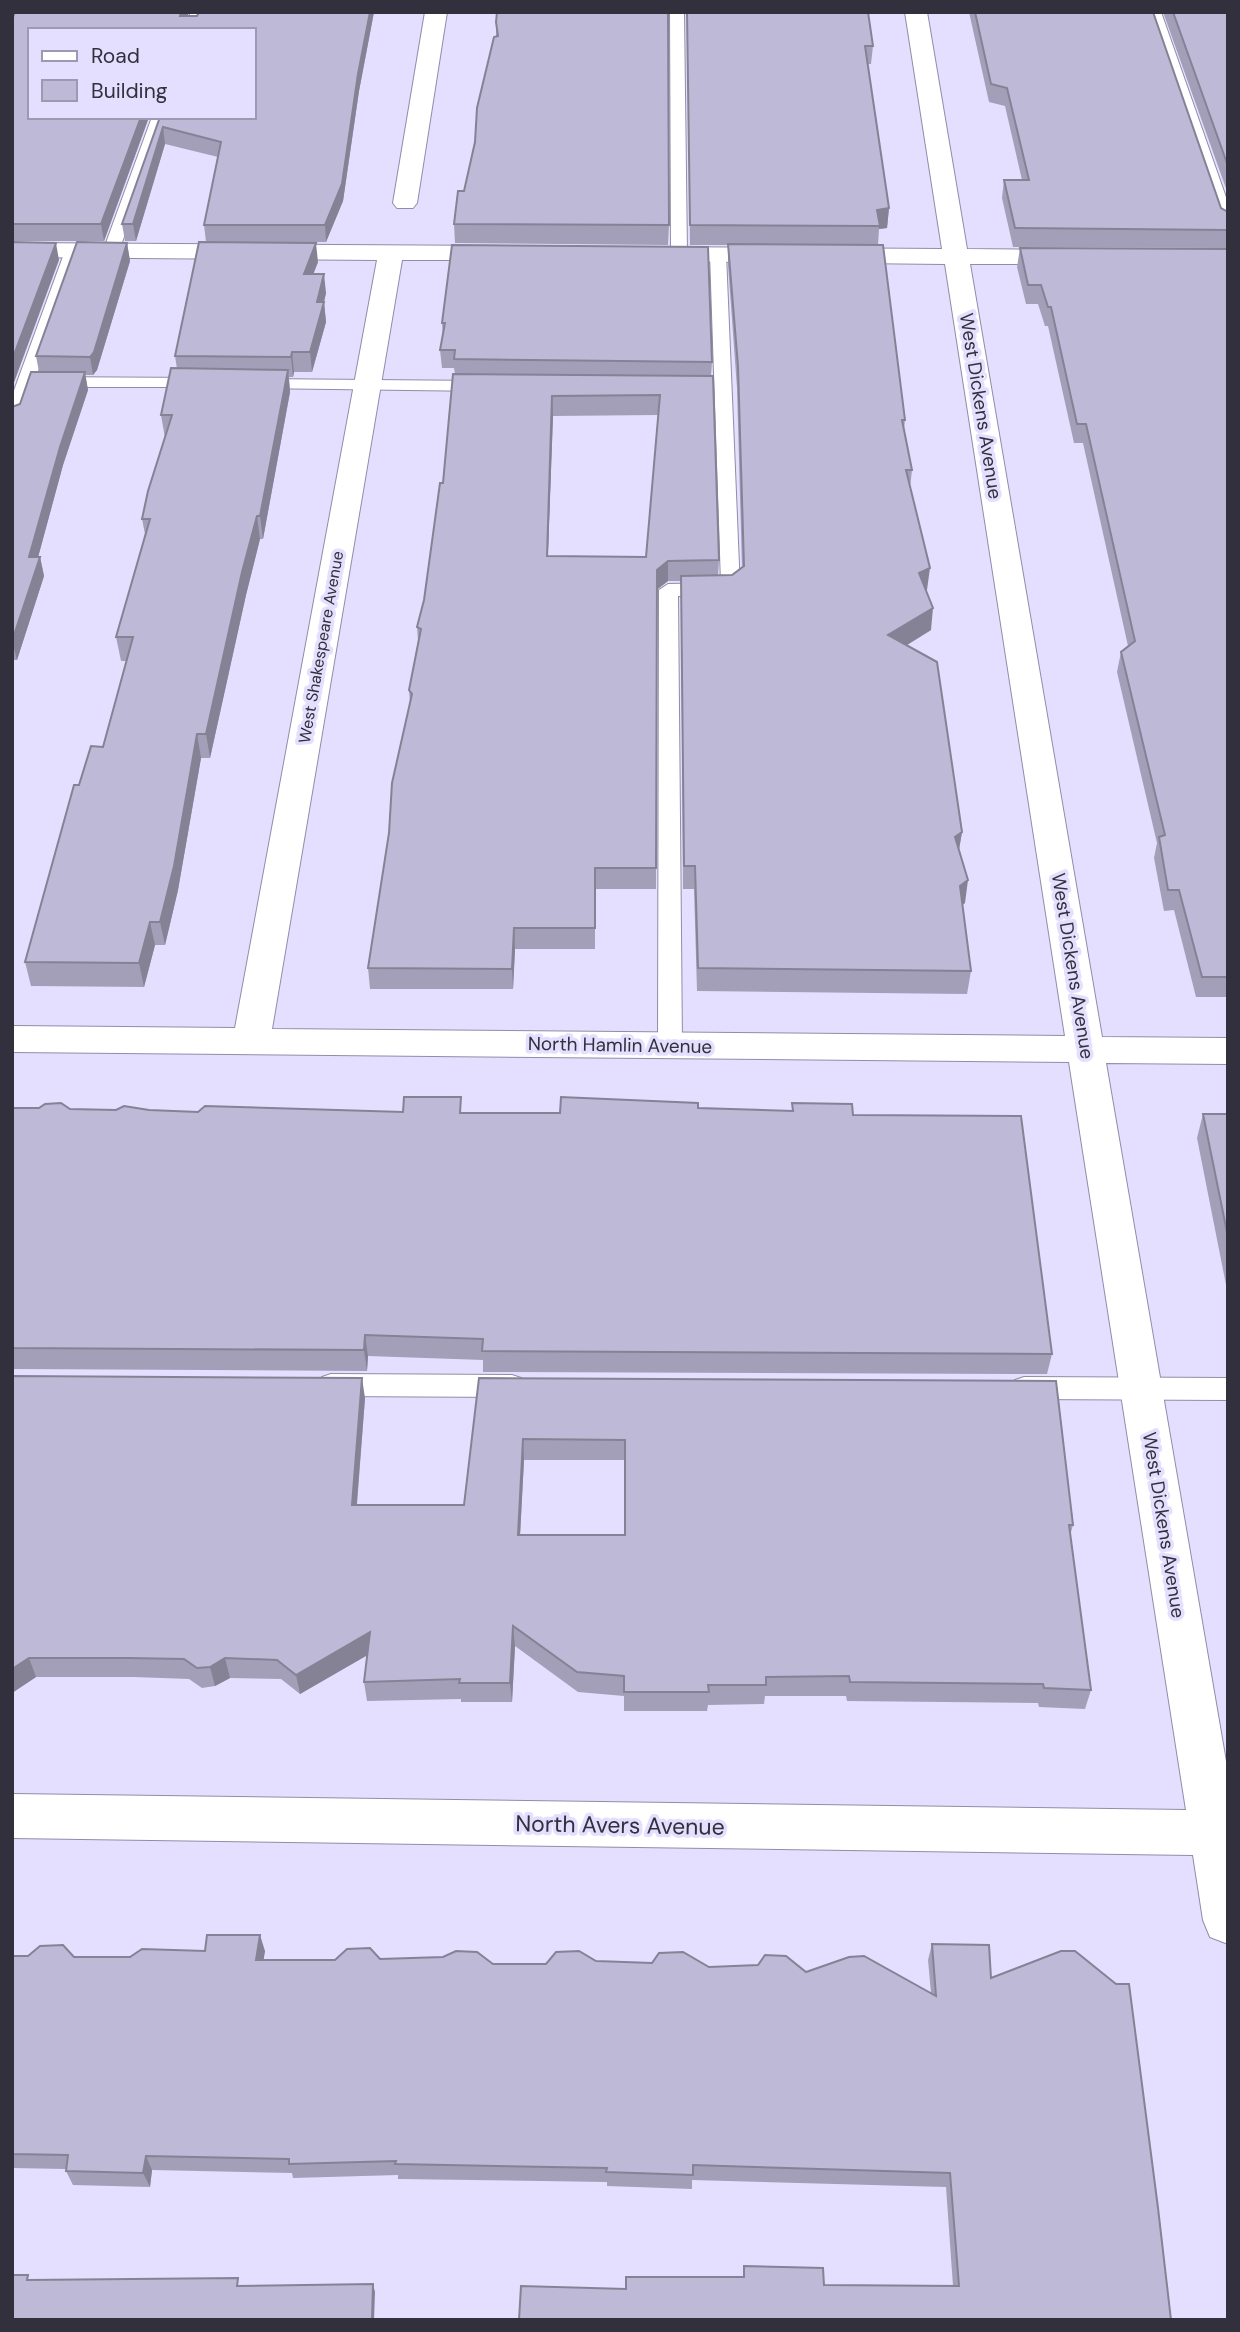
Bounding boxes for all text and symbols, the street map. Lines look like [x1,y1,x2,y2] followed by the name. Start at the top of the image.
[28,28,256,119] legend
[91,42,140,70] text: Road
[91,77,168,105] text: Building
[954,311,1008,501] street label: West Dickens Avenue
[294,549,348,745] street label: West Shakespeare Avenue
[1046,871,1100,1061] street label: West Dickens Avenue
[528,1031,712,1059] street label: North Hamlin Avenue
[1137,1430,1191,1620] street label: West Dickens Avenue
[515,1808,725,1842] street label: North Avers Avenue

